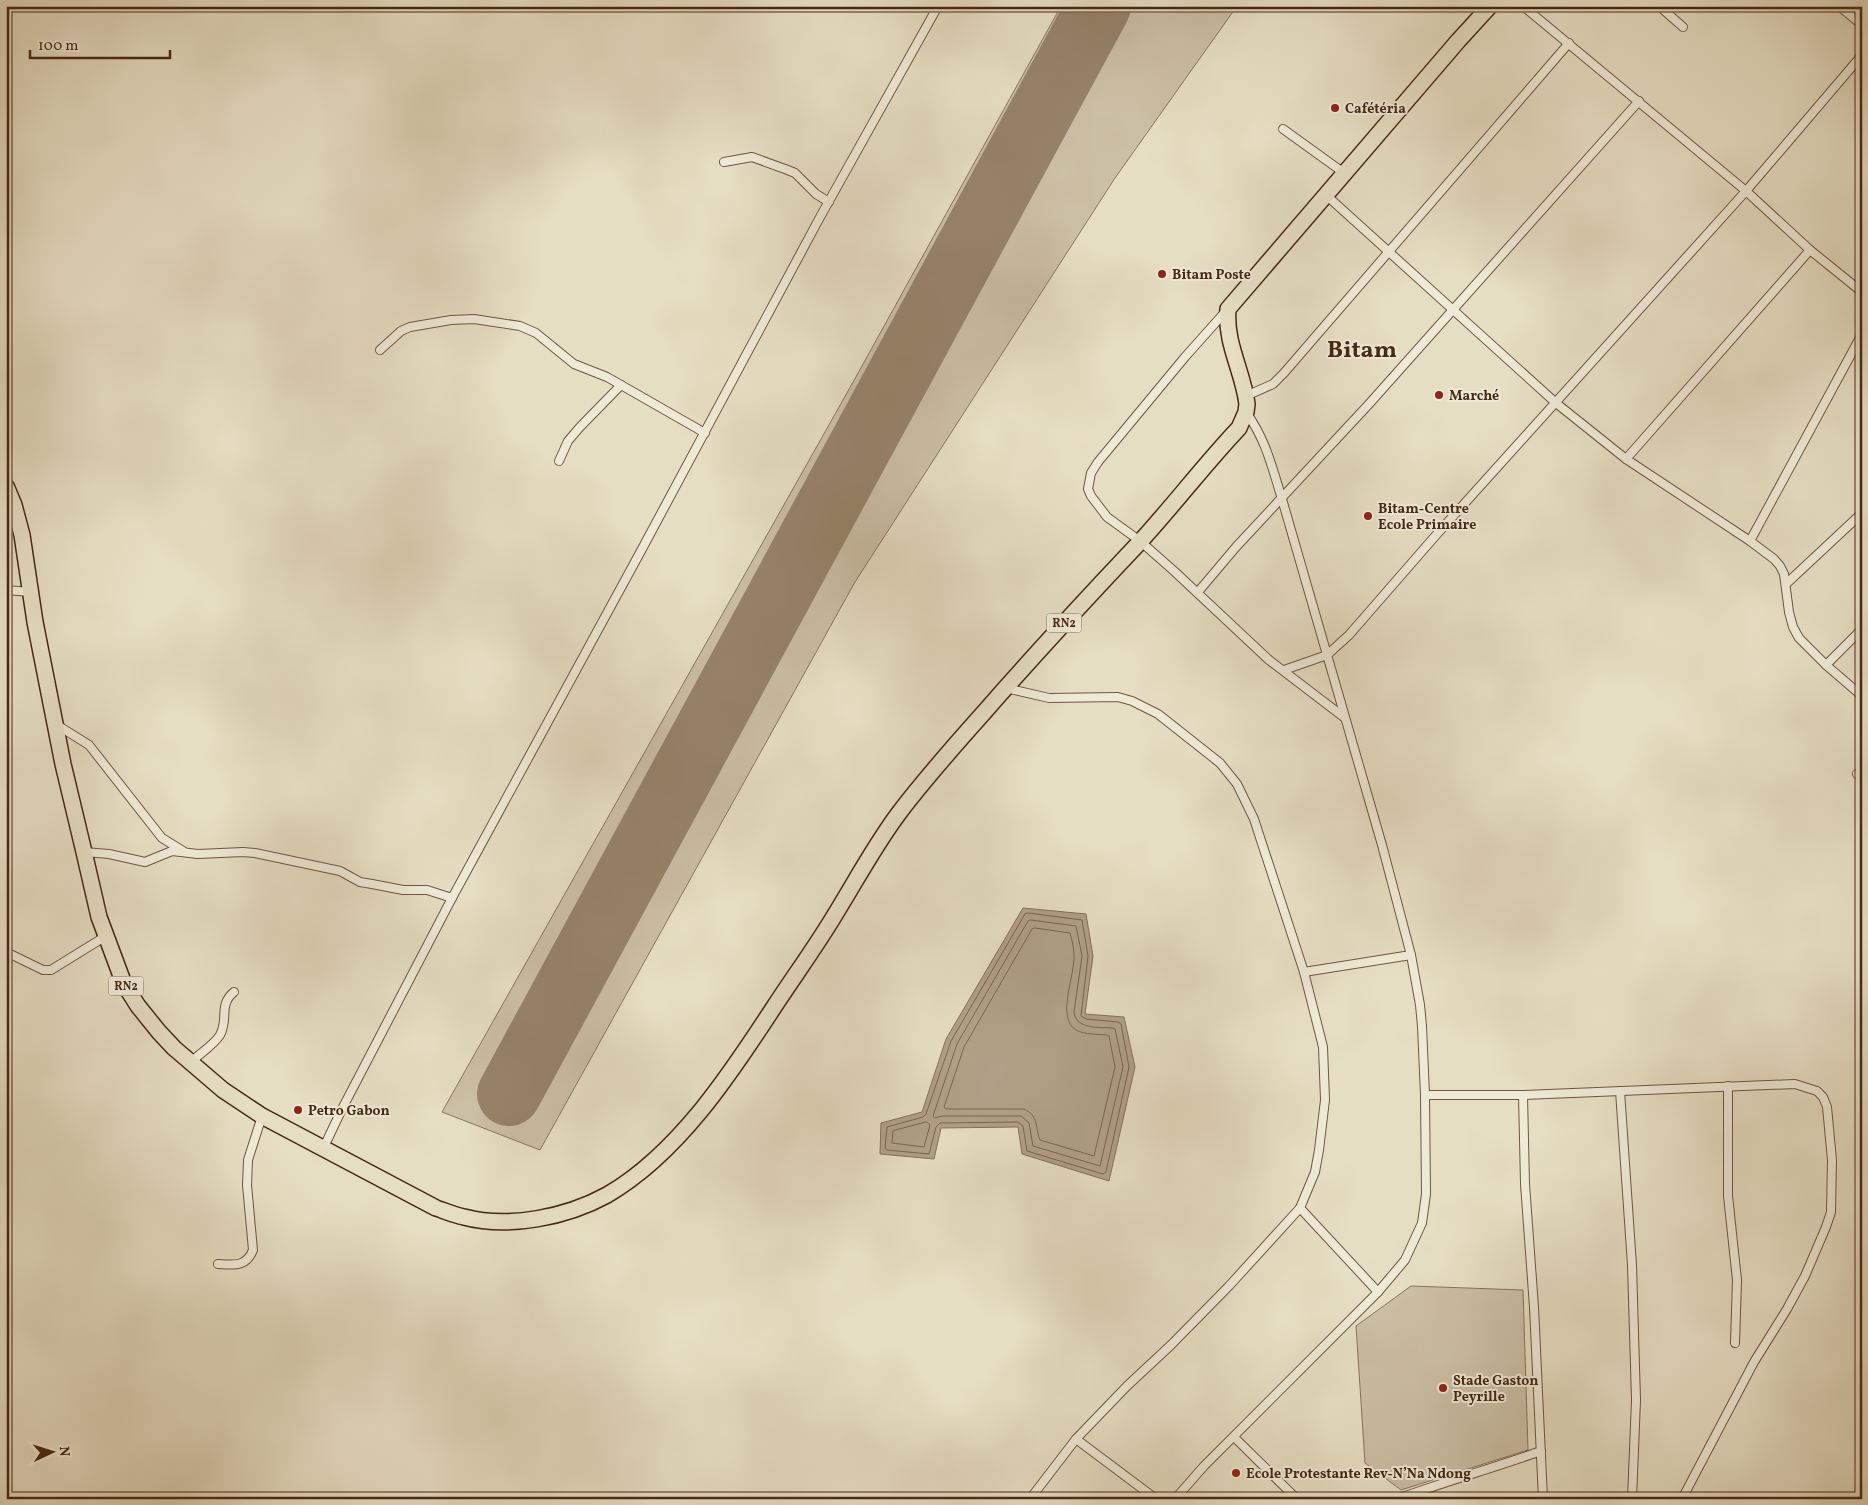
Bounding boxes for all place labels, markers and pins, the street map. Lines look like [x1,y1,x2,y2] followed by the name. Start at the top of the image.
[1345,100,1406,119] place label: Cafétéria
[1329,102,1341,114] marker: Cafétéria
[1172,266,1251,285] place label: Bitam Poste
[1156,268,1168,280] marker: Bitam Poste
[1449,387,1499,406] place label: Marché
[1433,389,1445,401] marker: Marché
[1378,500,1476,535] place label: Bitam-Centre Ecole Primaire
[1362,510,1374,522] marker: Bitam-Centre Ecole Primaire
[308,1102,390,1121] place label: Petro Gabon
[292,1104,304,1116] marker: Petro Gabon
[1453,1372,1539,1407] place label: Stade Gaston Peyrille
[1437,1382,1449,1394] marker: Stade Gaston Peyrille
[1246,1465,1471,1484] place label: Ecole Protestante Rev-N’Na Ndong
[1230,1467,1242,1479] marker: Ecole Protestante Rev-N’Na Ndong

